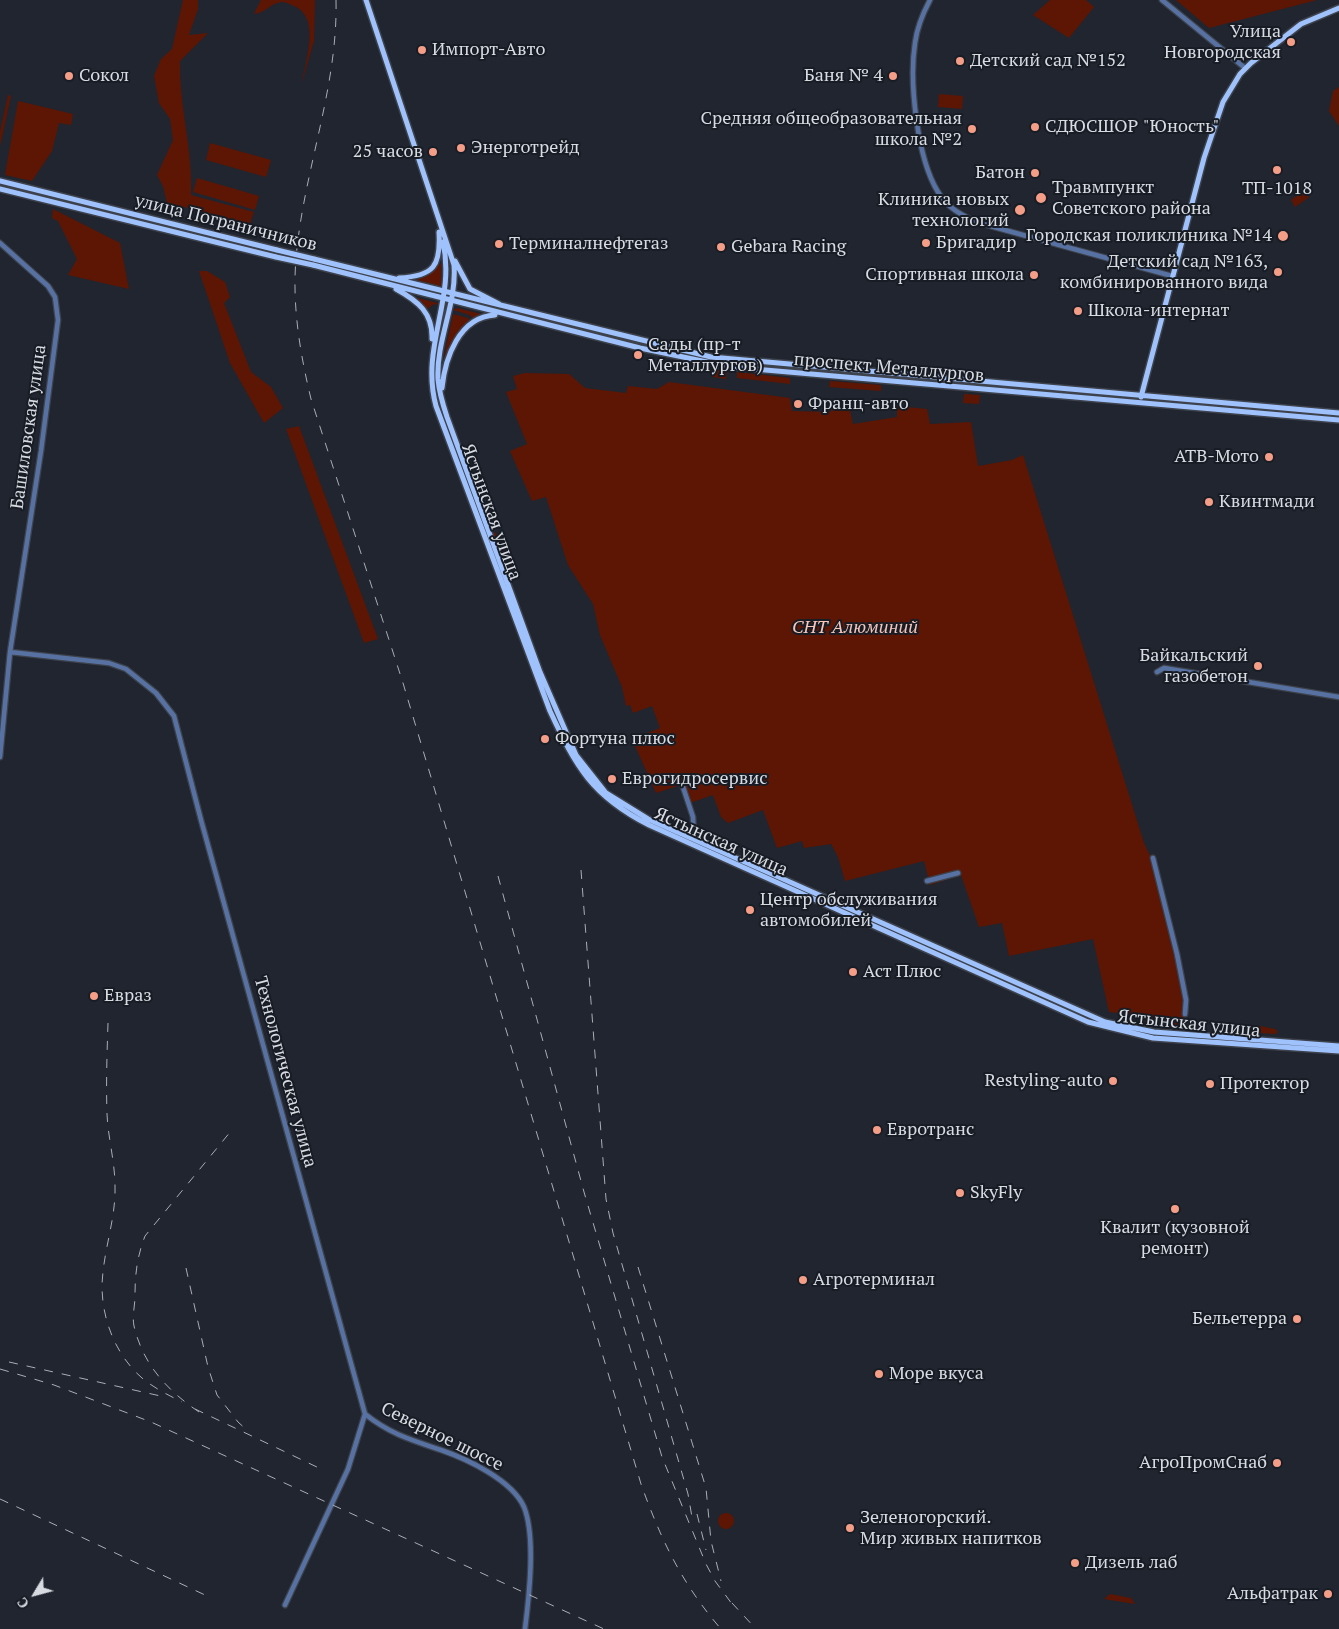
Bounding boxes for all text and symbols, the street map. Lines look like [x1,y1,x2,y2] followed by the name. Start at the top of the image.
[1164,21,1281,64] place label: Улица Новгородская
[1285,36,1297,48] marker: Улица Новгородская
[432,39,545,61] place label: Импорт-Авто
[416,44,428,56] marker: Импорт-Авто
[970,50,1126,72] place label: Детский сад №152
[954,55,966,67] marker: Детский сад №152
[79,65,129,87] place label: Сокол
[804,65,883,87] place label: Баня № 4
[63,70,75,82] marker: Сокол
[887,70,899,82] marker: Баня № 4
[701,108,962,150] place label: Средняя общеобразовательная школа №2
[1045,116,1219,138] place label: СДЮСШОР "Юность"
[1029,121,1041,133] marker: СДЮСШОР "Юность"
[966,123,978,135] marker: Средняя общеобразовательная школа №2
[471,137,580,159] place label: Энерготрейд
[353,141,423,163] place label: 25 часов
[455,142,467,154] marker: Энерготрейд
[427,146,439,158] marker: 25 часов
[975,162,1025,184] place label: Батон
[1271,164,1283,176] marker: ТП-1018
[1029,167,1041,179] marker: Батон
[1052,177,1211,220] place label: Травмпункт Советского района
[1242,178,1312,200] place label: ТП-1018
[878,189,1009,232] place label: Клиника новых технологий
[133,190,319,256] street label: улица Пограничников
[1034,191,1048,205] marker: Травмпункт Советского района
[1013,203,1027,217] marker: Клиника новых технологий
[1026,225,1272,247] place label: Городская поликлиника №14
[1276,229,1290,243] marker: Городская поликлиника №14
[936,232,1016,254] place label: Бригадир
[509,233,668,255] place label: Терминалнефтегаз
[731,236,846,258] place label: Gebara Racing
[920,237,932,249] marker: Бригадир
[493,238,505,250] marker: Терминалнефтегаз
[715,241,727,253] marker: Gebara Racing
[1060,251,1268,294] place label: Детский сад №163, комбинированного вида
[865,264,1024,286] place label: Спортивная школа
[1272,266,1284,278] marker: Детский сад №163, комбинированного вида
[1028,269,1040,281] marker: Спортивная школа
[1088,300,1230,322] place label: Школа-интернат
[1072,305,1084,317] marker: Школа-интернат
[648,334,763,376] place label: Сады (пр-т Металлургов)
[7,343,51,511] street label: Башиловская улица
[632,349,644,361] marker: Сады (пр-т Металлургов)
[793,349,985,387] street label: проспект Металлургов
[808,393,909,415] place label: Франц-авто
[792,398,804,410] marker: Франц-авто
[456,441,526,583] street label: Ястынская улица
[1174,446,1259,468] place label: АТВ-Мото
[1263,451,1275,463] marker: АТВ-Мото
[1219,491,1315,513] place label: Квинтмади
[1203,496,1215,508] marker: Квинтмади
[792,617,918,639] park label: СНТ Алюминий
[1139,645,1248,688] place label: Байкальский газобетон
[1252,660,1264,672] marker: Байкальский газобетон
[555,728,675,750] place label: Фортуна плюс
[539,733,551,745] marker: Фортуна плюс
[622,768,768,790] place label: Еврогидросервис
[606,773,618,785] marker: Еврогидросервис
[651,803,791,881] street label: Ястынская улица
[760,889,937,932] place label: Центр обслуживания автомобилей
[744,904,756,916] marker: Центр обслуживания автомобилей
[863,961,941,983] place label: Аст Плюс
[847,966,859,978] marker: Аст Плюс
[249,974,321,1170] street label: Технологическая улица
[104,985,152,1007] place label: Евраз
[88,990,100,1002] marker: Евраз
[1116,1006,1262,1042] street label: Ястынская улица
[985,1070,1103,1092] place label: Restyling-auto
[1220,1073,1309,1095] place label: Протектор
[1107,1075,1119,1087] marker: Restyling-auto
[1204,1078,1216,1090] marker: Протектор
[887,1119,974,1141] place label: Евротранс
[871,1124,883,1136] marker: Евротранс
[970,1182,1022,1204] place label: SkyFly
[954,1187,966,1199] marker: SkyFly
[1169,1203,1181,1215] marker: Квалит (кузовной ремонт)
[1100,1217,1250,1260] place label: Квалит (кузовной ремонт)
[813,1269,935,1291] place label: Агротерминал
[797,1274,809,1286] marker: Агротерминал
[1192,1308,1287,1330] place label: Бельетерра
[1291,1313,1303,1325] marker: Бельетерра
[889,1363,984,1385] place label: Море вкуса
[873,1368,885,1380] marker: Море вкуса
[377,1398,507,1476] street label: Северное шоссе
[1139,1452,1267,1474] place label: АгроПромСнаб
[1271,1457,1283,1469] marker: АгроПромСнаб
[860,1507,1042,1550] place label: Зеленогорский. Мир живых напитков
[844,1522,856,1534] marker: Зеленогорский. Мир живых напитков
[1085,1552,1178,1574] place label: Дизель лаб
[1069,1557,1081,1569] marker: Дизель лаб
[10,1569,60,1619] north arrow
[1227,1583,1318,1605] place label: Альфатрак
[1322,1588,1334,1600] marker: Альфатрак
[12,1594,33,1613] text: С

